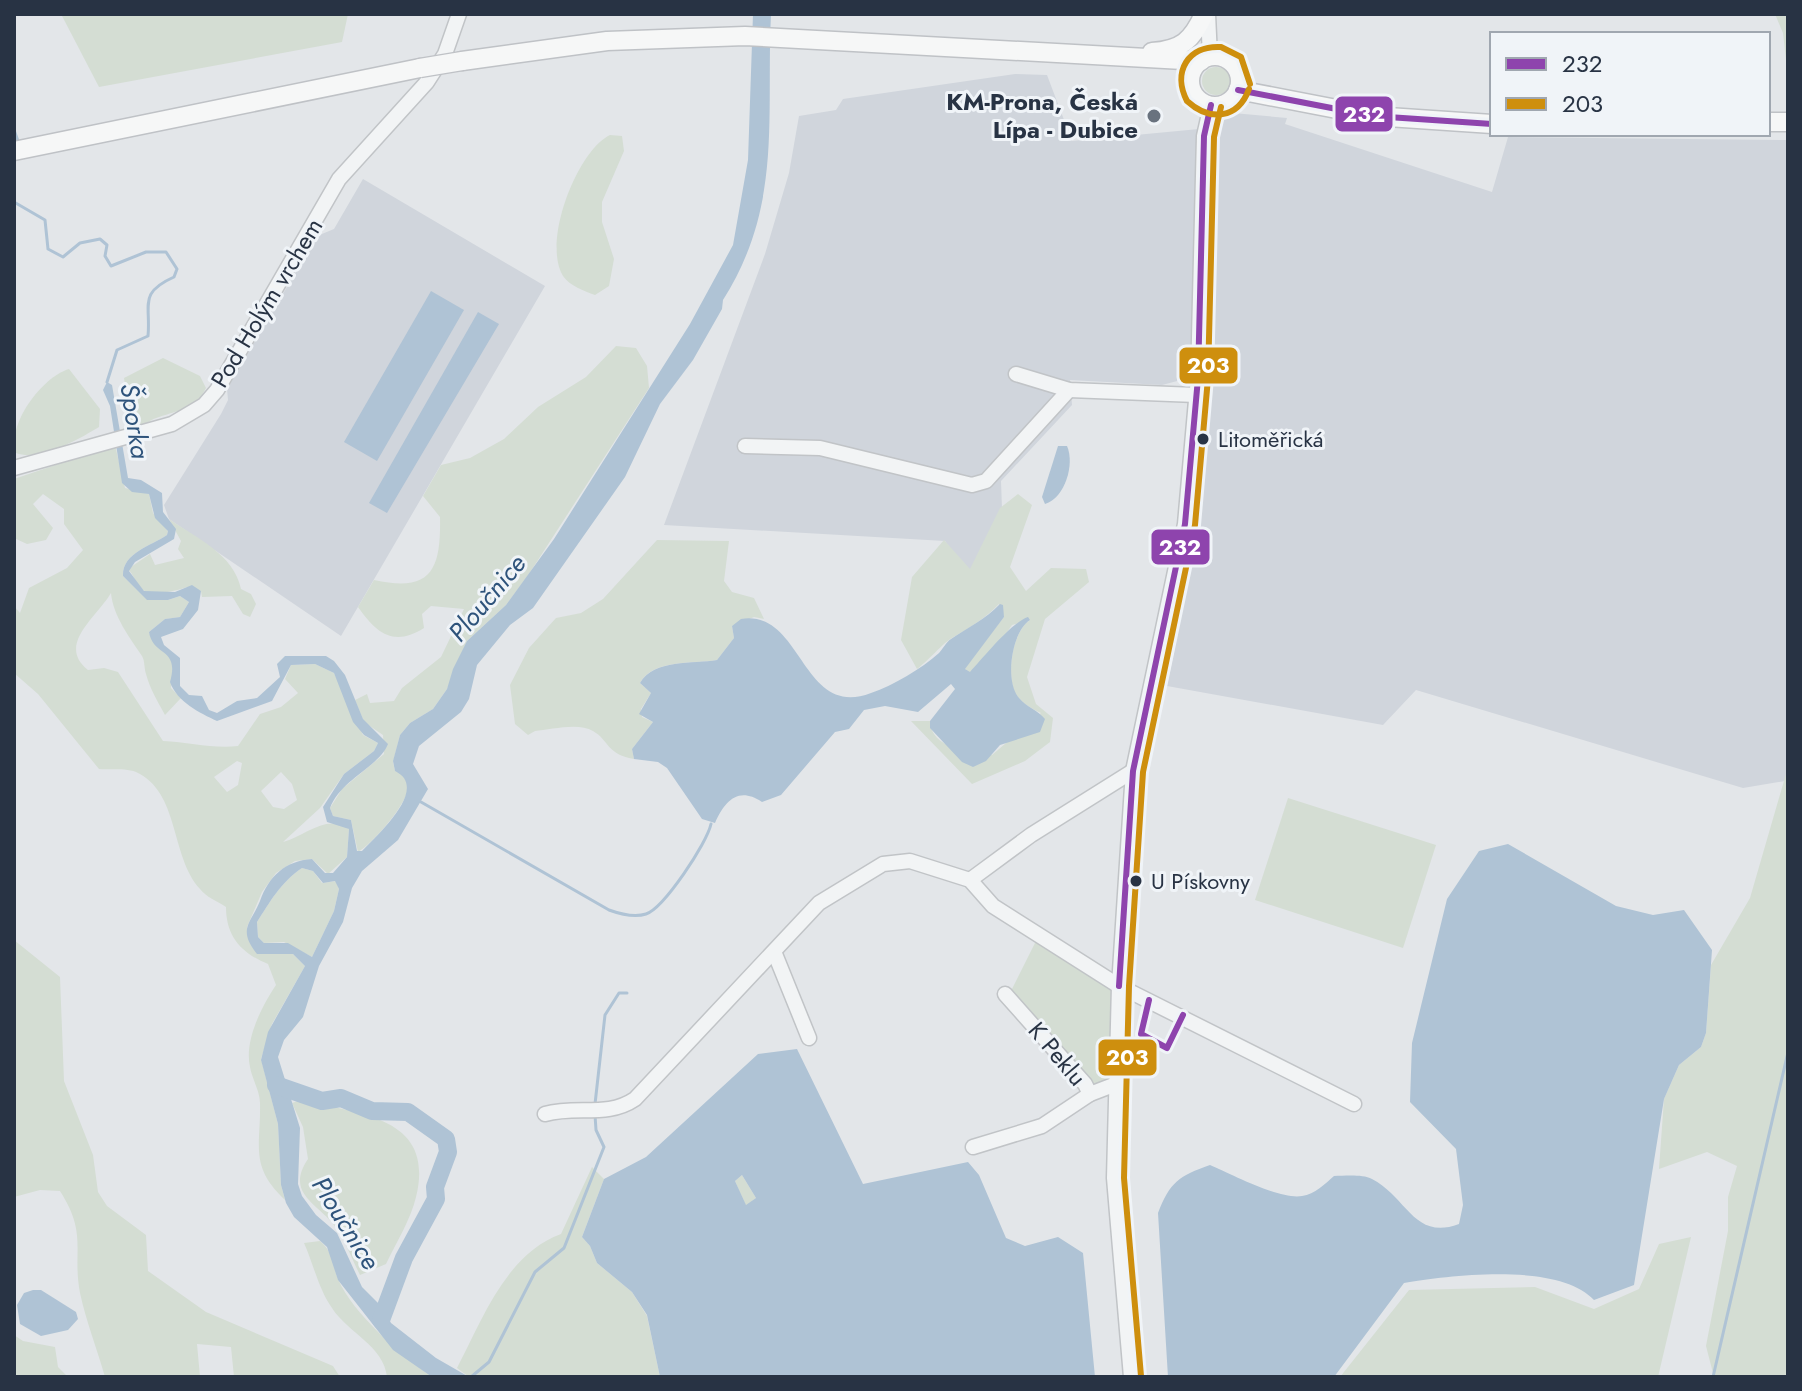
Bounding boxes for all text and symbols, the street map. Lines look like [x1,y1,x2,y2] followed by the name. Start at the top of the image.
[1490,32,1770,136] legend
[1562,46,1602,81] text: 232
[946,84,1138,147] place label: KM-Prona, Česká Lípa - Dubice
[1562,86,1603,121] text: 203
[1334,95,1394,133] line badge: 232
[1343,98,1385,130] text: 232
[1145,107,1163,125] marker: KM-Prona, Česká Lípa - Dubice
[202,211,331,394] street label: Pod Holým vrchem
[1178,346,1239,385] line badge: 203
[1187,349,1229,381] text: 203
[110,380,160,462] water label: Šporka
[1218,423,1324,455] place label: Litoměřická
[1195,431,1211,447] marker: Litoměřická
[1150,528,1211,566] line badge: 232
[1159,531,1201,563] text: 232
[439,546,535,650] water label: Ploučnice
[1151,865,1250,897] place label: U Pískovny
[1128,873,1144,889] marker: U Pískovny
[1020,1014,1095,1093] street label: K Peklu
[1097,1038,1158,1077] line badge: 203
[1106,1041,1148,1073] text: 203
[302,1169,390,1277] water label: Ploučnice

